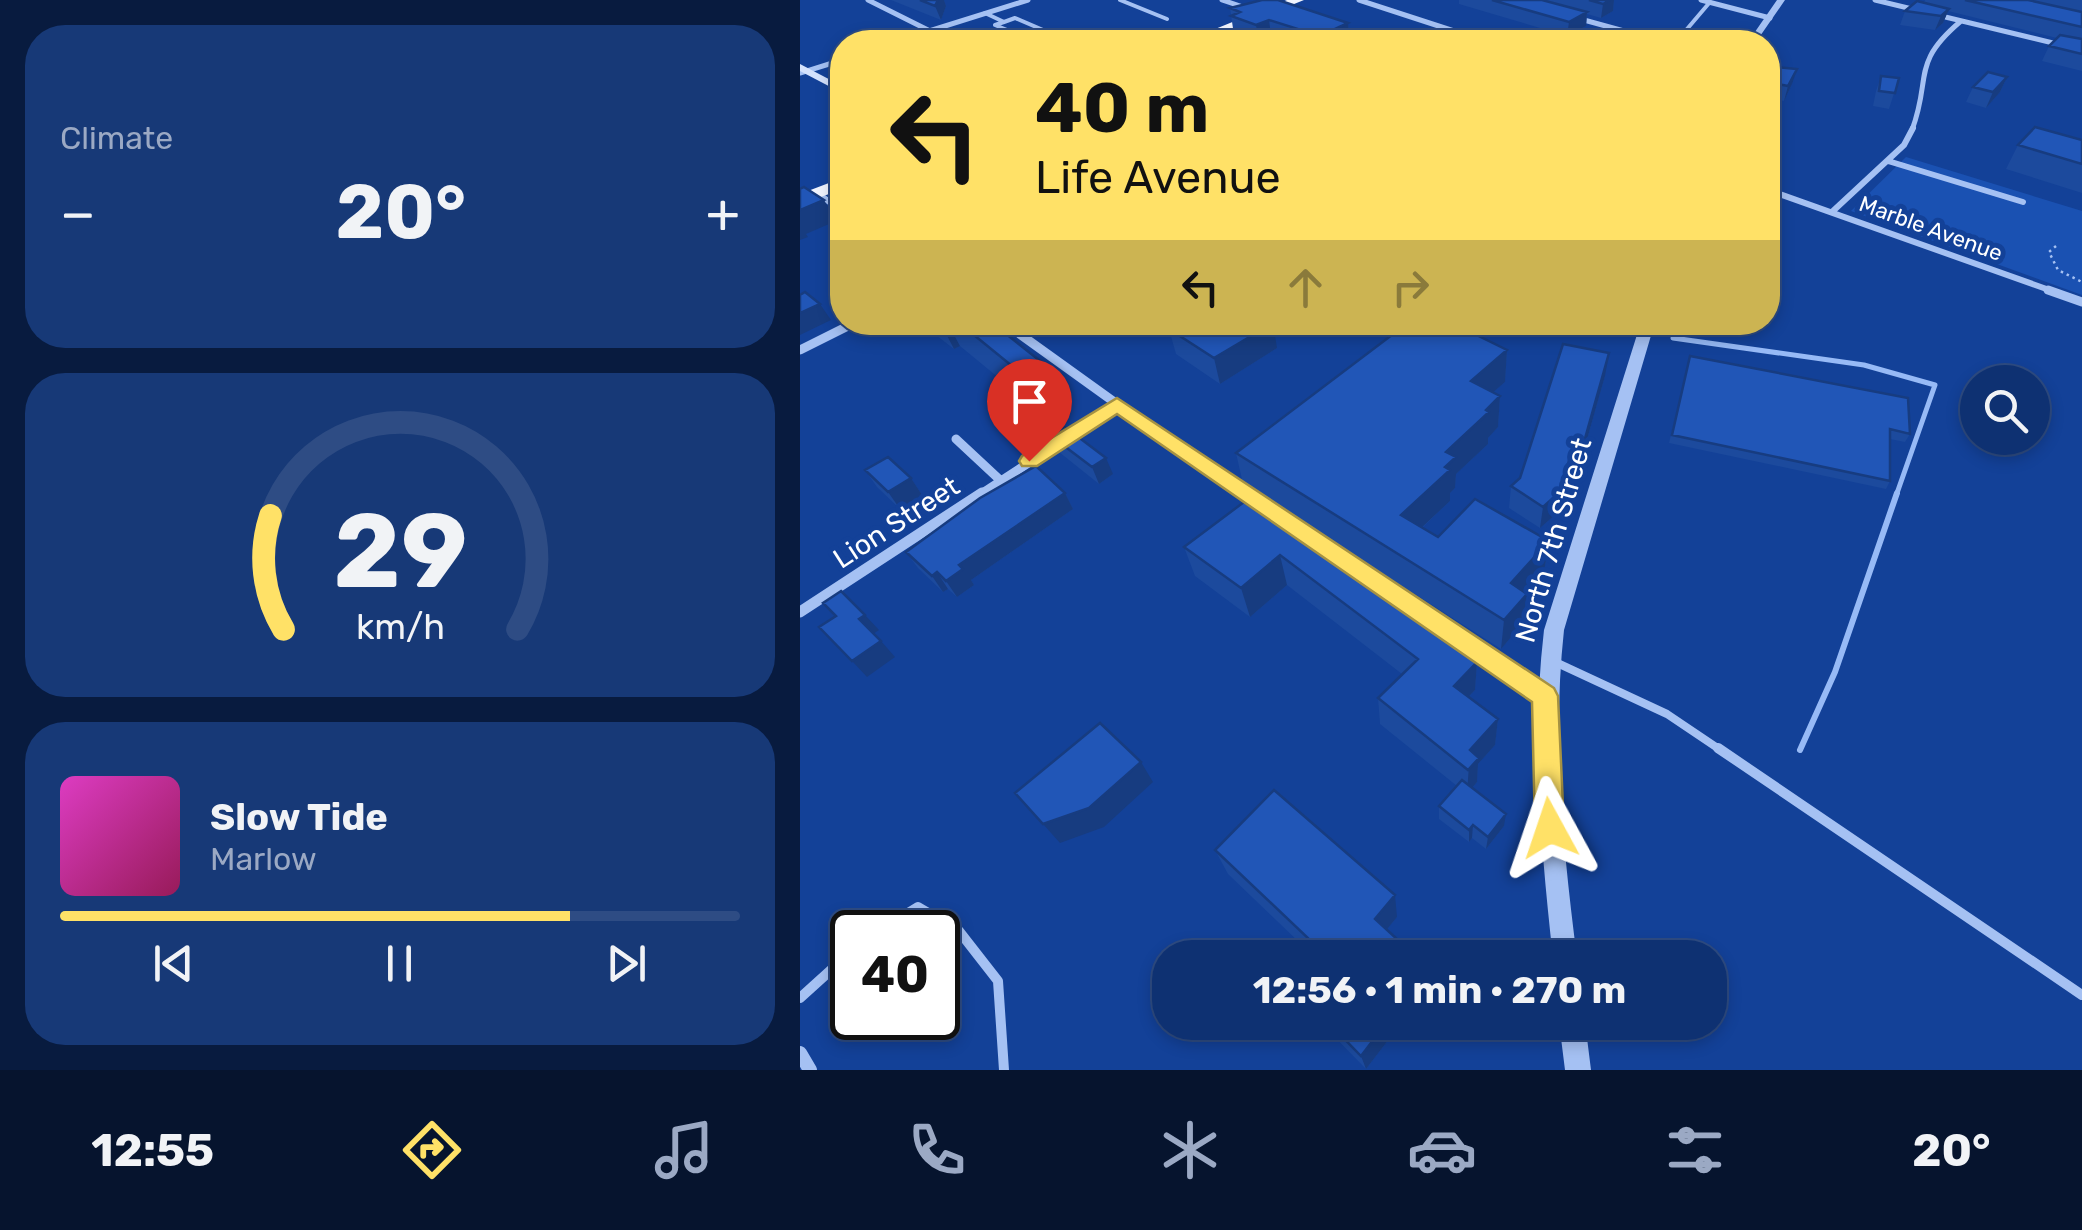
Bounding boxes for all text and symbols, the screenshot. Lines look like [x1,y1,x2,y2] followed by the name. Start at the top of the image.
[1035,67,1209,150] text: 40 m
[870,70,1000,200] icon: left
[60,119,173,157] text: Climate
[1035,151,1281,204] text: Life Avenue
[335,168,466,257] text: 20°
[60,181,96,246] text: −
[706,181,740,246] text: +
[1855,190,2006,267] street label: Marble Avenue
[1173,260,1228,315] icon: left
[1278,260,1333,315] icon: ahead
[1383,260,1438,315] icon: right
[987,359,1072,462] pin
[1960,365,2050,455] map controls
[1960,365,2050,455] button: search
[1002,374,1057,429] icon: arrive
[1509,434,1598,646] street label: North 7th Street
[827,470,965,575] street label: Lion Street
[333,490,467,613] text: 29
[355,606,445,648] text: km/h
[1498,776,1602,880] position arrow
[210,794,388,840] text: Slow Tide
[210,840,317,878] text: Marlow
[830,910,960,1040] speed limit sign: 40
[146,936,201,991] icon: previous
[372,936,427,991] icon: pause
[599,936,654,991] icon: next
[1253,967,1626,1013] text: 12:56 · 1 min · 270 m
[397,1115,467,1185] icon: directions
[649,1115,719,1185] icon: music
[902,1115,972,1185] icon: phone
[1155,1115,1225,1185] icon: climate
[1407,1115,1477,1185] icon: car
[1660,1115,1730,1185] icon: filters
[91,1124,214,1177] text: 12:55
[1912,1124,1991,1177] text: 20°

